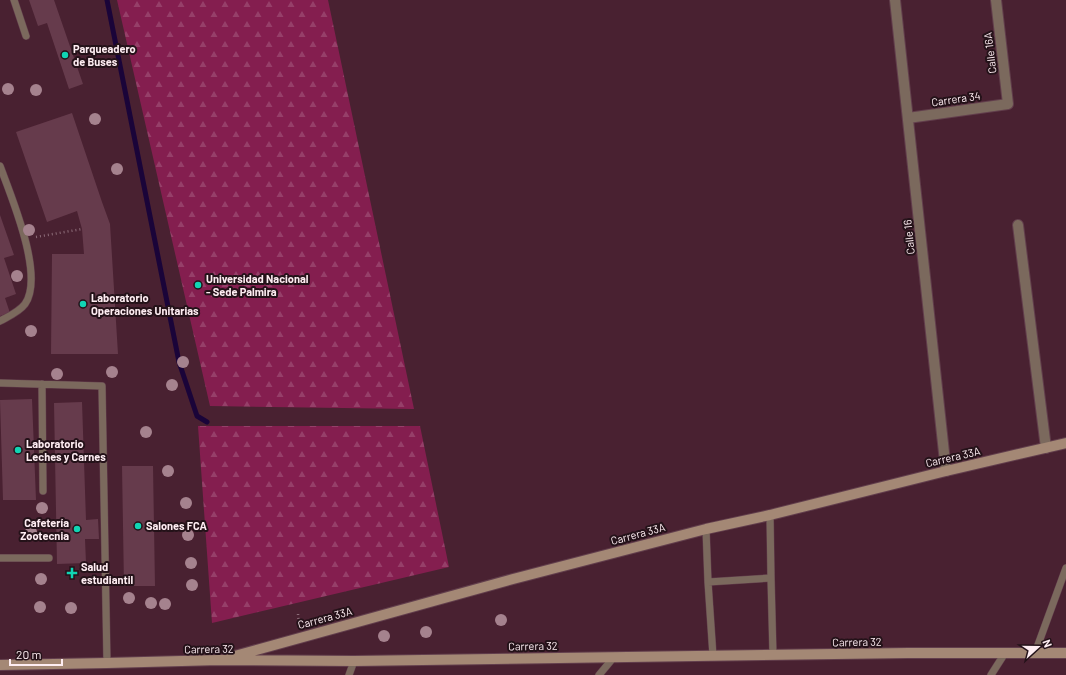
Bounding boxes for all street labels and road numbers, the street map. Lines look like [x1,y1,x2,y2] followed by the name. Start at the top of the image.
[980,31,998,74] street label: Calle 16A
[930,89,981,108] street label: Carrera 34
[900,219,917,255] street label: Calle 16
[924,444,982,469] street label: Carrera 33A
[609,520,667,547] street label: Carrera 33A
[296,604,354,631] street label: Carrera 33A
[832,635,882,648] street label: Carrera 32
[508,639,558,652] street label: Carrera 32
[184,642,234,655] street label: Carrera 32

